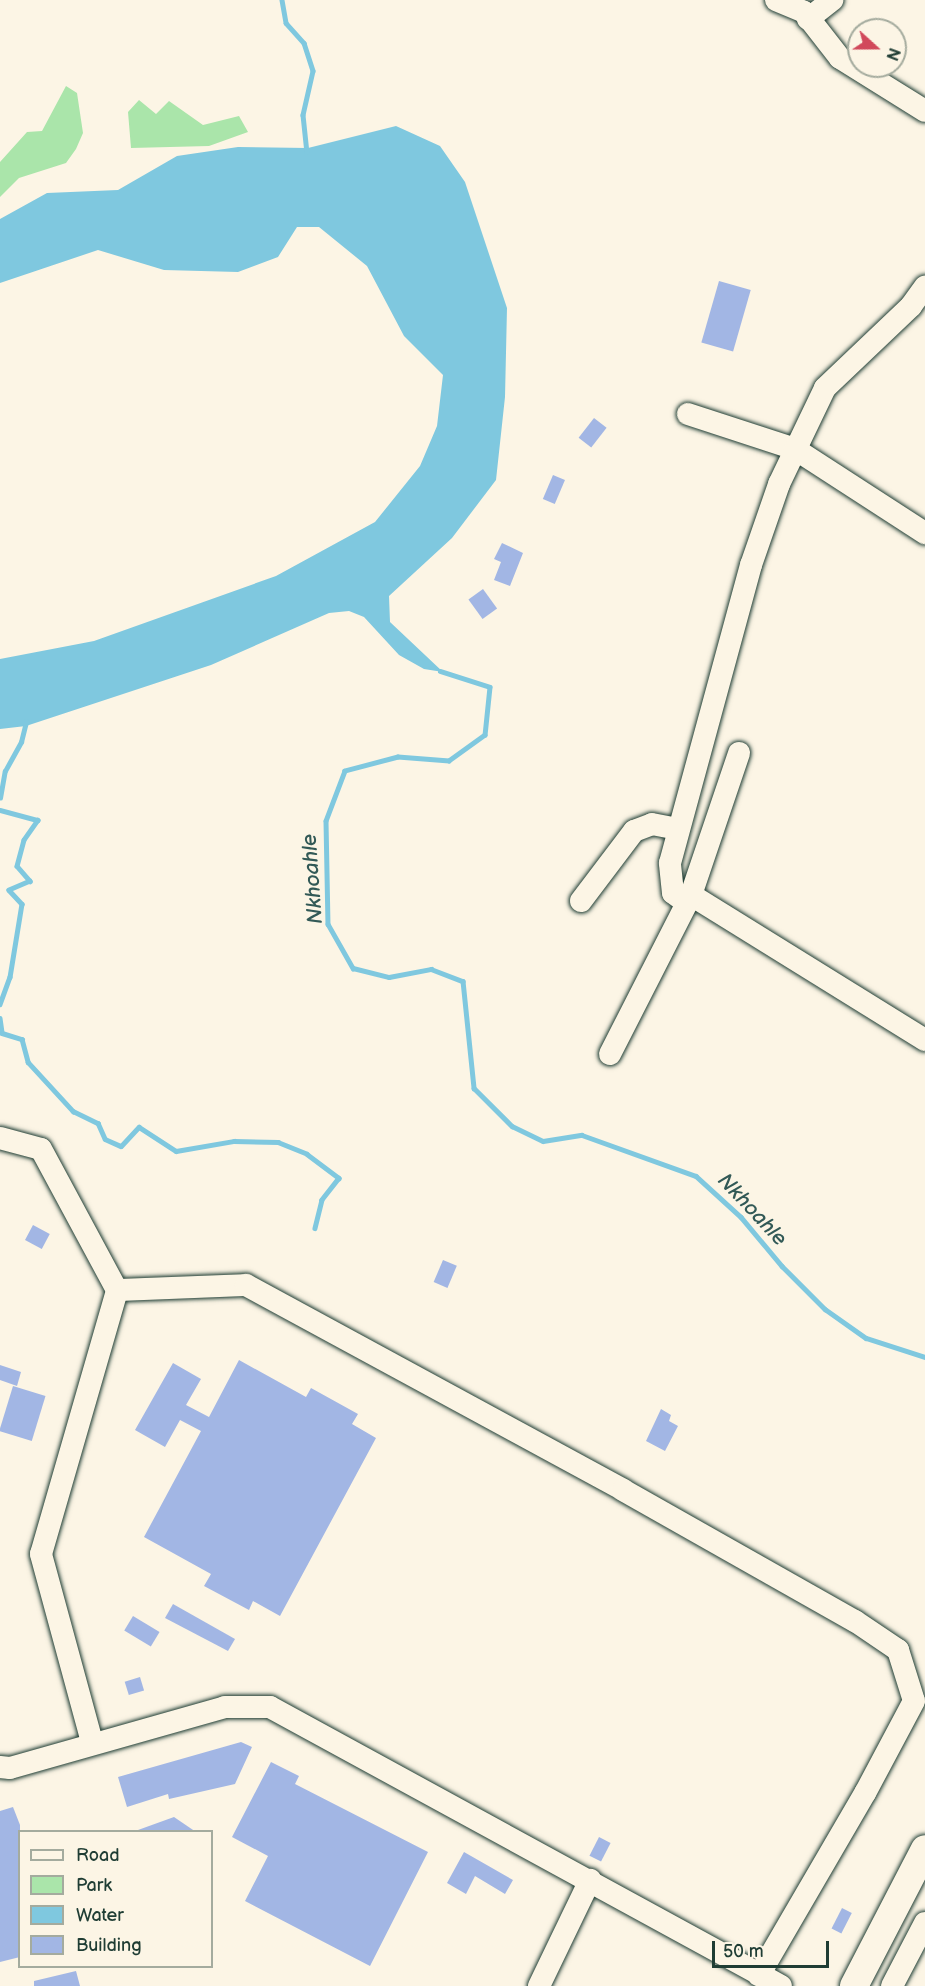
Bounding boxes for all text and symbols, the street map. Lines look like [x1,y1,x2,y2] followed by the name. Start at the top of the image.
[847,18,907,78] north arrow
[881,45,903,63] text: N
[297,833,329,925] water label: Nkhoahle
[712,1168,792,1252] water label: Nkhoahle
[18,1830,213,1968] legend
[76,1845,120,1866] text: Road
[76,1875,112,1896] text: Park
[76,1905,124,1926] text: Water
[715,1929,832,1967] scale bar
[76,1935,142,1956] text: Building
[723,1941,764,1962] text: 50 m

